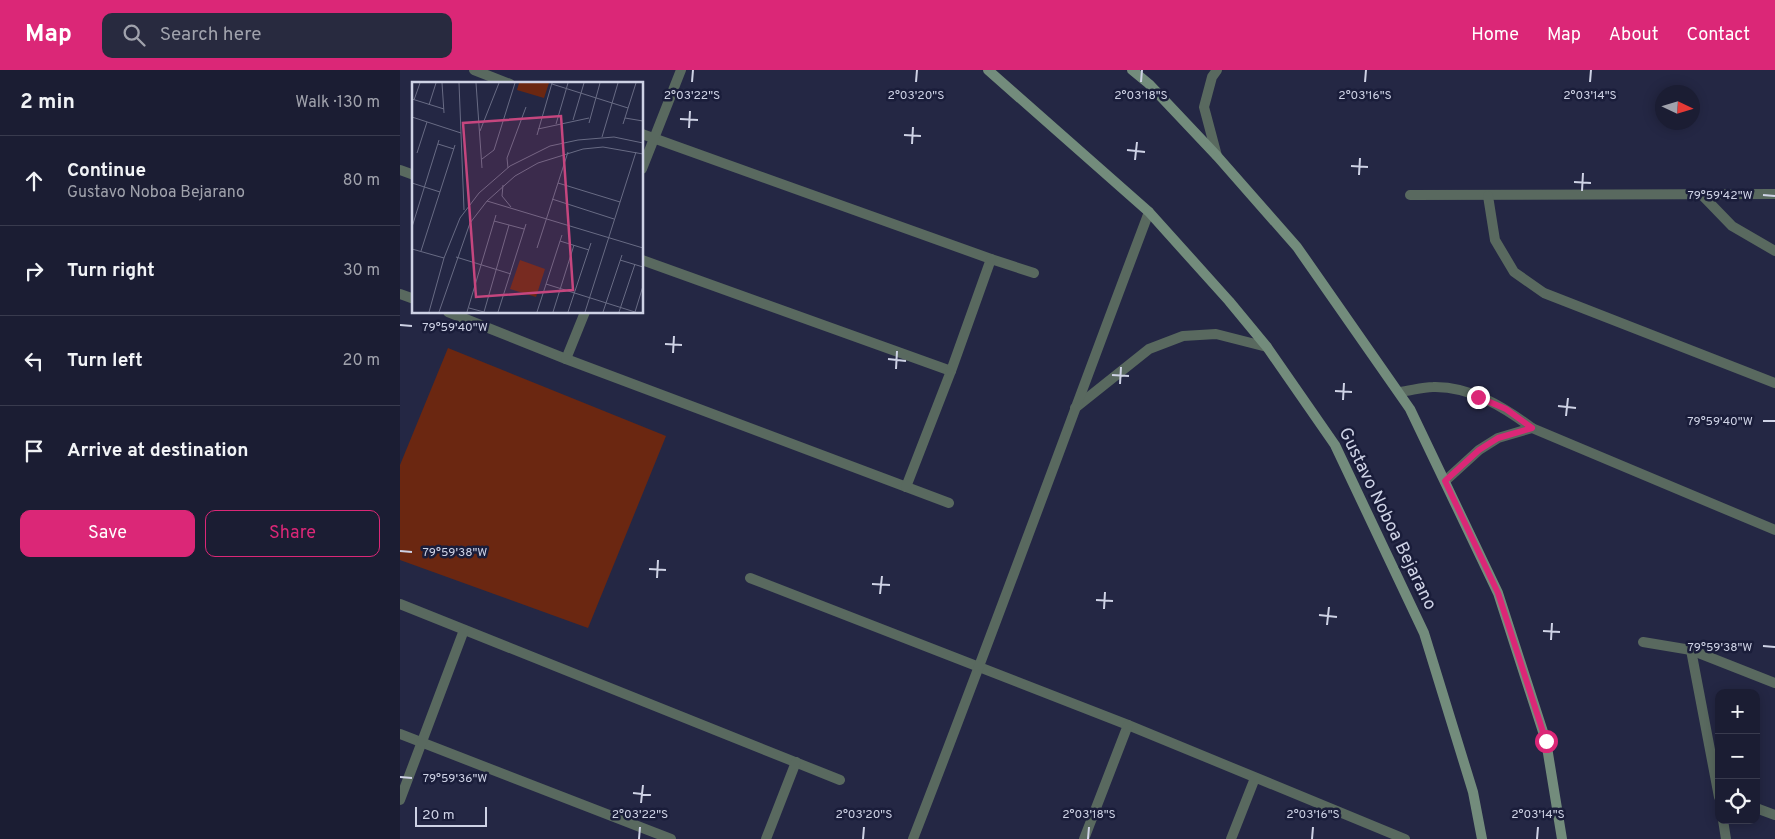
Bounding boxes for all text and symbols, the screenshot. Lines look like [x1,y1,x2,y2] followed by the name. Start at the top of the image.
[102,13,452,58] search box
[25,20,72,50] text: Map
[120,21,148,49] icon: search
[160,23,261,47] text: Search here
[1471,24,1519,47] text: Home
[1547,24,1581,47] text: Map
[1609,24,1658,47] text: About
[1686,24,1750,47] text: Contact
[412,82,644,314] inset map
[1655,85,1700,130] north arrow
[664,88,720,104] text: 2°03'22"S
[888,88,944,104] text: 2°03'20"S
[1114,88,1168,104] text: 2°03'18"S
[1338,88,1392,104] text: 2°03'16"S
[1563,88,1617,104] text: 2°03'14"S
[20,89,75,116] text: 2 min
[295,93,380,113] text: Walk · 130 m
[67,159,146,183] text: Continue
[20,167,48,195] icon: ahead
[343,171,380,191] text: 80 m
[67,183,245,203] text: Gustavo Noboa Bejarano
[1687,188,1753,204] text: 79°59'42"W
[20,257,48,285] icon: right
[67,259,155,283] text: Turn right
[343,261,380,281] text: 30 m
[422,320,488,336] text: 79°59'40"W
[20,347,48,375] icon: left
[67,349,143,373] text: Turn left
[343,351,380,371] text: 20 m
[1467,386,1490,409] route end
[1687,414,1753,430] text: 79°59'40"W
[1333,424,1441,614] street label: Gustavo Noboa Bejarano
[20,437,48,465] icon: arrive
[67,439,248,463] text: Arrive at destination
[20,510,195,557] button: Save
[205,510,380,557] button: Share
[423,545,487,561] text: 79°59'38"W
[1688,640,1752,656] text: 79°59'38"W
[1715,689,1760,824] map controls
[1715,689,1760,734] button: +
[1535,730,1558,753] route start
[1715,734,1760,779] button: −
[423,771,487,787] text: 79°59'36"W
[1715,779,1760,824] button: locate
[415,804,488,827] scale bar
[422,807,455,824] text: 20 m
[612,807,668,823] text: 2°03'22"S
[836,807,892,823] text: 2°03'20"S
[1062,807,1116,823] text: 2°03'18"S
[1286,807,1340,823] text: 2°03'16"S
[1511,807,1565,823] text: 2°03'14"S

